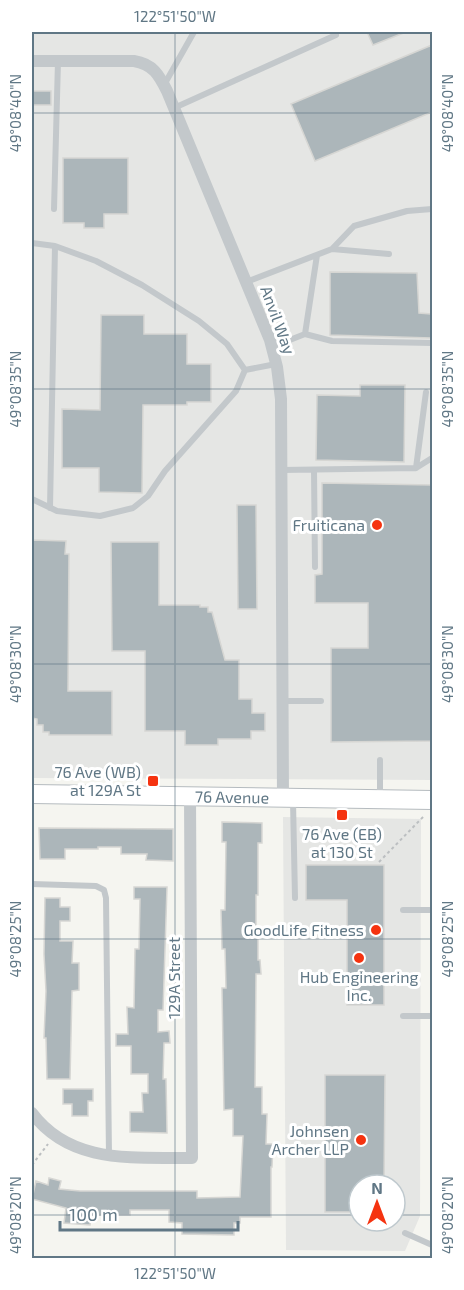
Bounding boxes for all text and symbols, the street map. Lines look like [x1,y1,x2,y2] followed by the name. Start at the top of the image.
[134,7,216,25] text: 122°51'50"W
[6,74,24,152] text: 49°08'40"N
[438,74,456,152] text: 49°08'40"N
[257,283,300,357] street label: Anvil Way
[6,351,24,427] text: 49°08'35"N
[438,351,456,427] text: 49°08'35"N
[292,515,365,534] place label: Fruiticana
[370,518,384,532] marker: Fruiticana
[6,625,24,703] text: 49°08'30"N
[438,625,456,703] text: 49°08'30"N
[54,762,141,799] place label: 76 Ave (WB) at 129A St
[146,774,160,788] marker: 76 Ave (WB) at 129A St
[195,786,269,807] street label: 76 Avenue
[335,808,349,822] marker: 76 Ave (EB) at 130 St
[302,824,382,861] place label: 76 Ave (EB) at 130 St
[6,901,24,977] text: 49°08'25"N
[438,901,456,977] text: 49°08'25"N
[243,920,364,939] place label: GoodLife Fitness
[369,923,383,937] marker: GoodLife Fitness
[164,937,183,1019] street label: 129A Street
[352,951,366,965] marker: Hub Engineering Inc.
[300,967,418,1004] place label: Hub Engineering Inc.
[272,1121,349,1158] place label: Johnsen Archer LLP
[354,1133,368,1147] marker: Johnsen Archer LLP
[347,1173,407,1233] north arrow
[6,1176,24,1254] text: 49°08'20"N
[438,1176,456,1254] text: 49°08'20"N
[371,1178,383,1197] text: N
[60,1194,238,1232] scale bar
[69,1203,118,1225] text: 100 m
[134,1264,216,1282] text: 122°51'50"W

